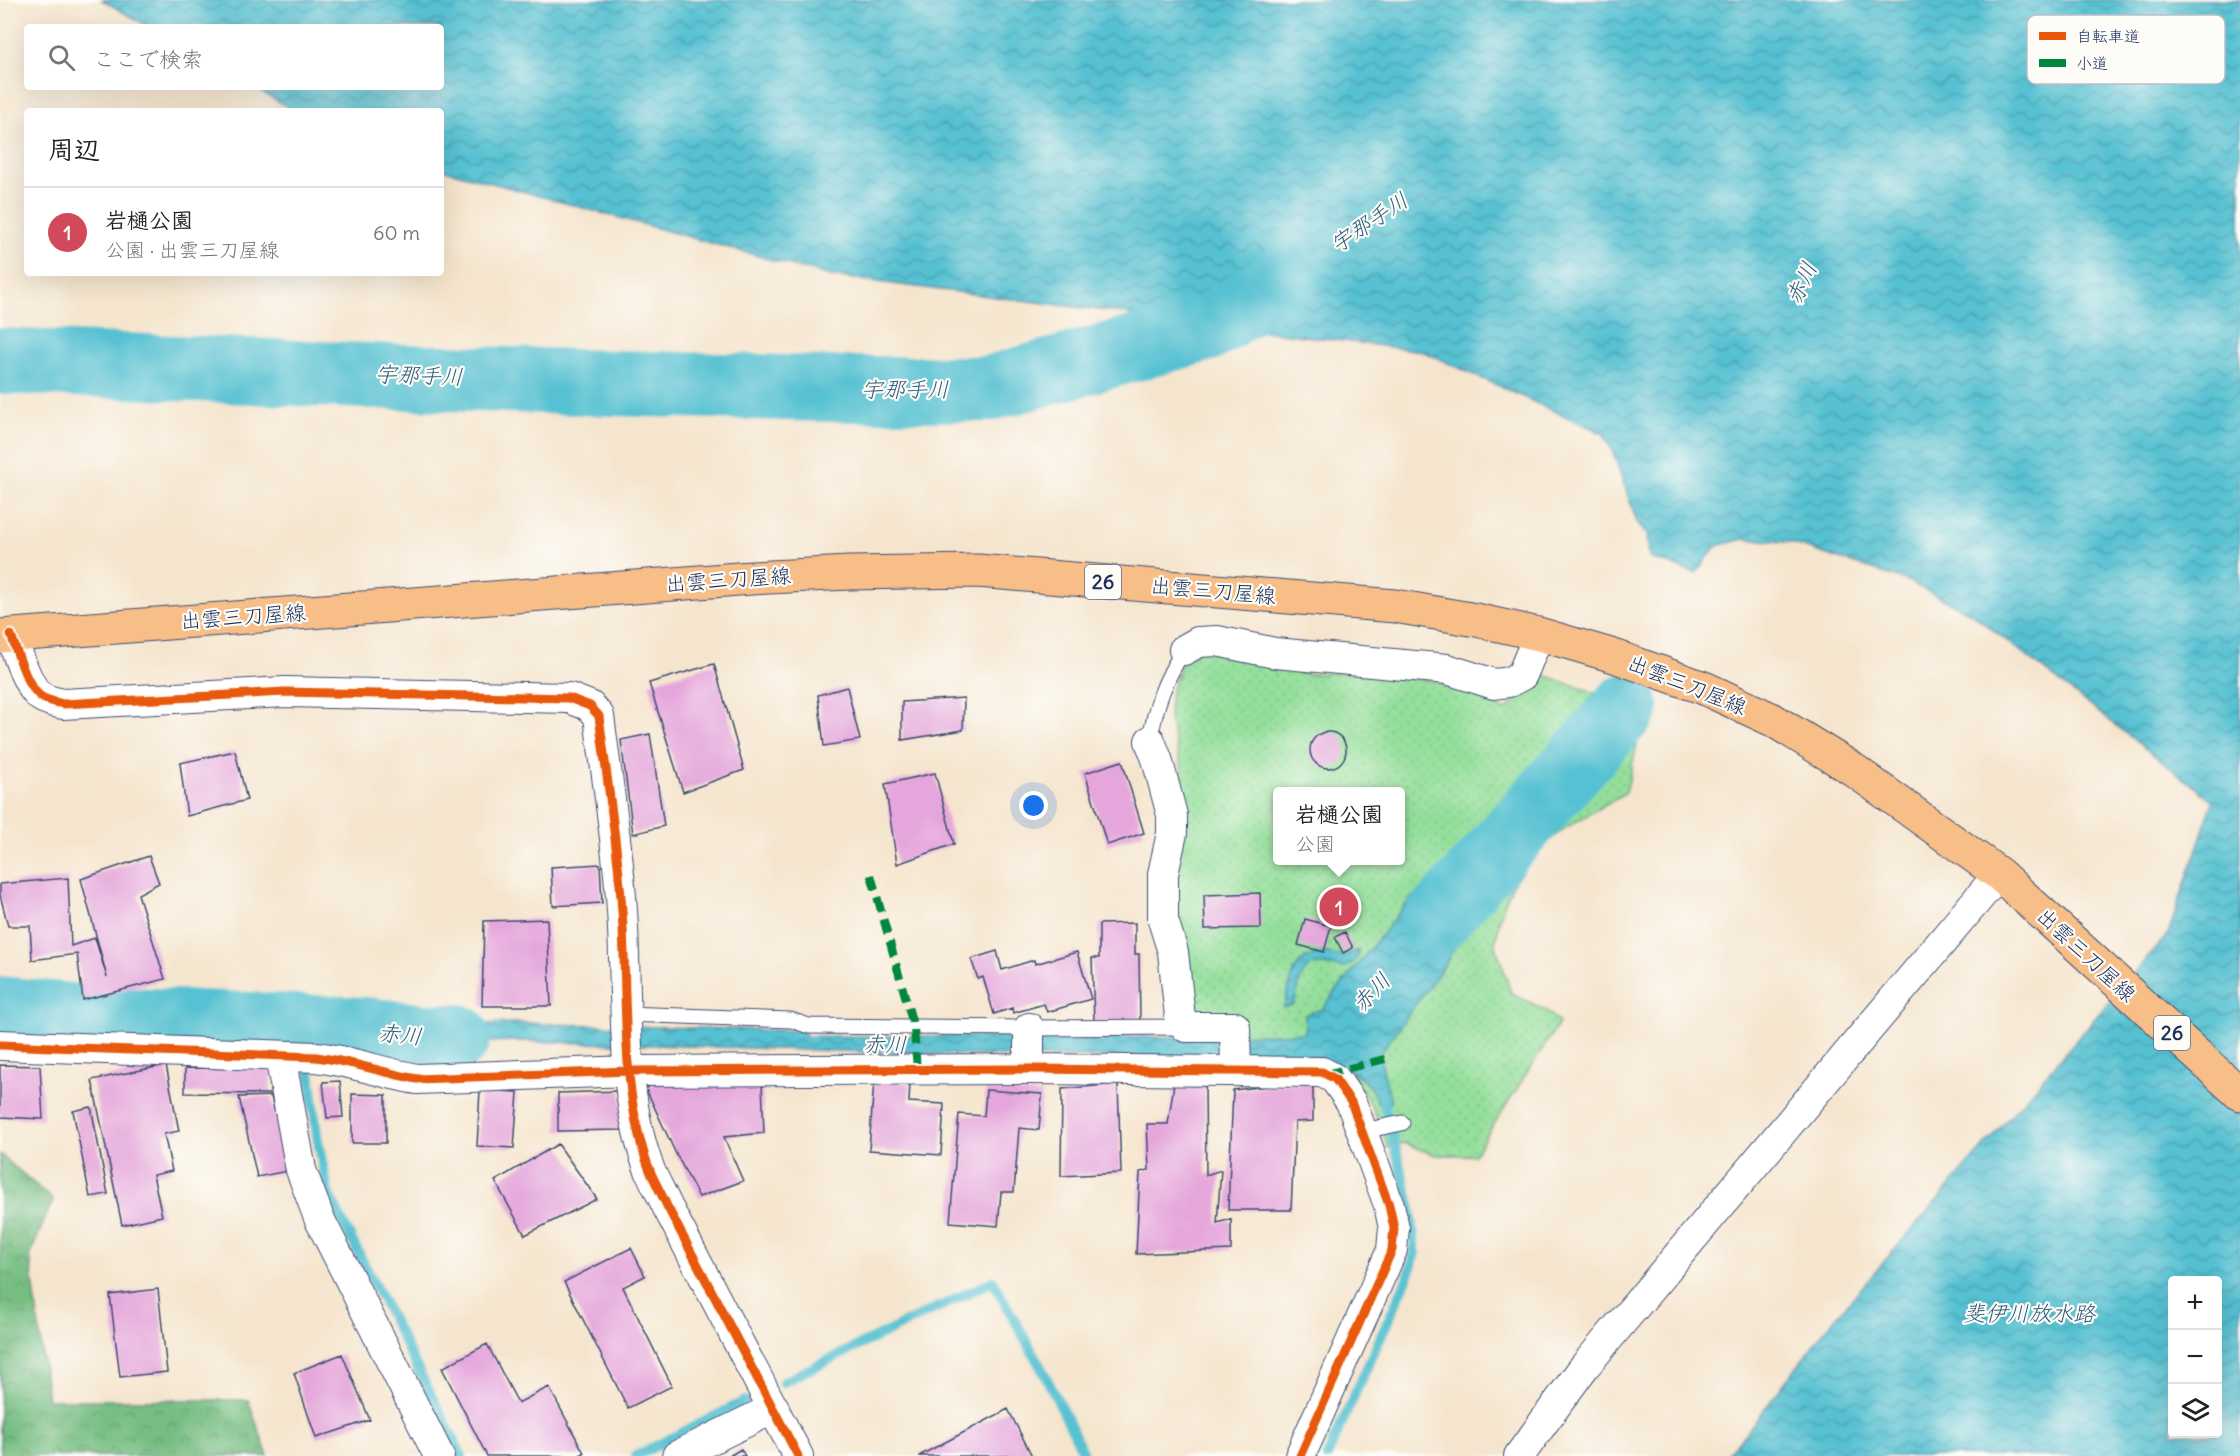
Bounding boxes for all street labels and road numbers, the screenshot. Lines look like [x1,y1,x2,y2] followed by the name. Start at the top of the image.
[664,562,792,597] street label: 出雲三刀屋線
[1085,565,1121,599] road number: 26
[1149,572,1277,609] street label: 出雲三刀屋線
[179,599,307,634] street label: 出雲三刀屋線
[1624,648,1751,721] street label: 出雲三刀屋線
[2031,902,2142,1007] street label: 出雲三刀屋線
[2154,1016,2190,1050] road number: 26

